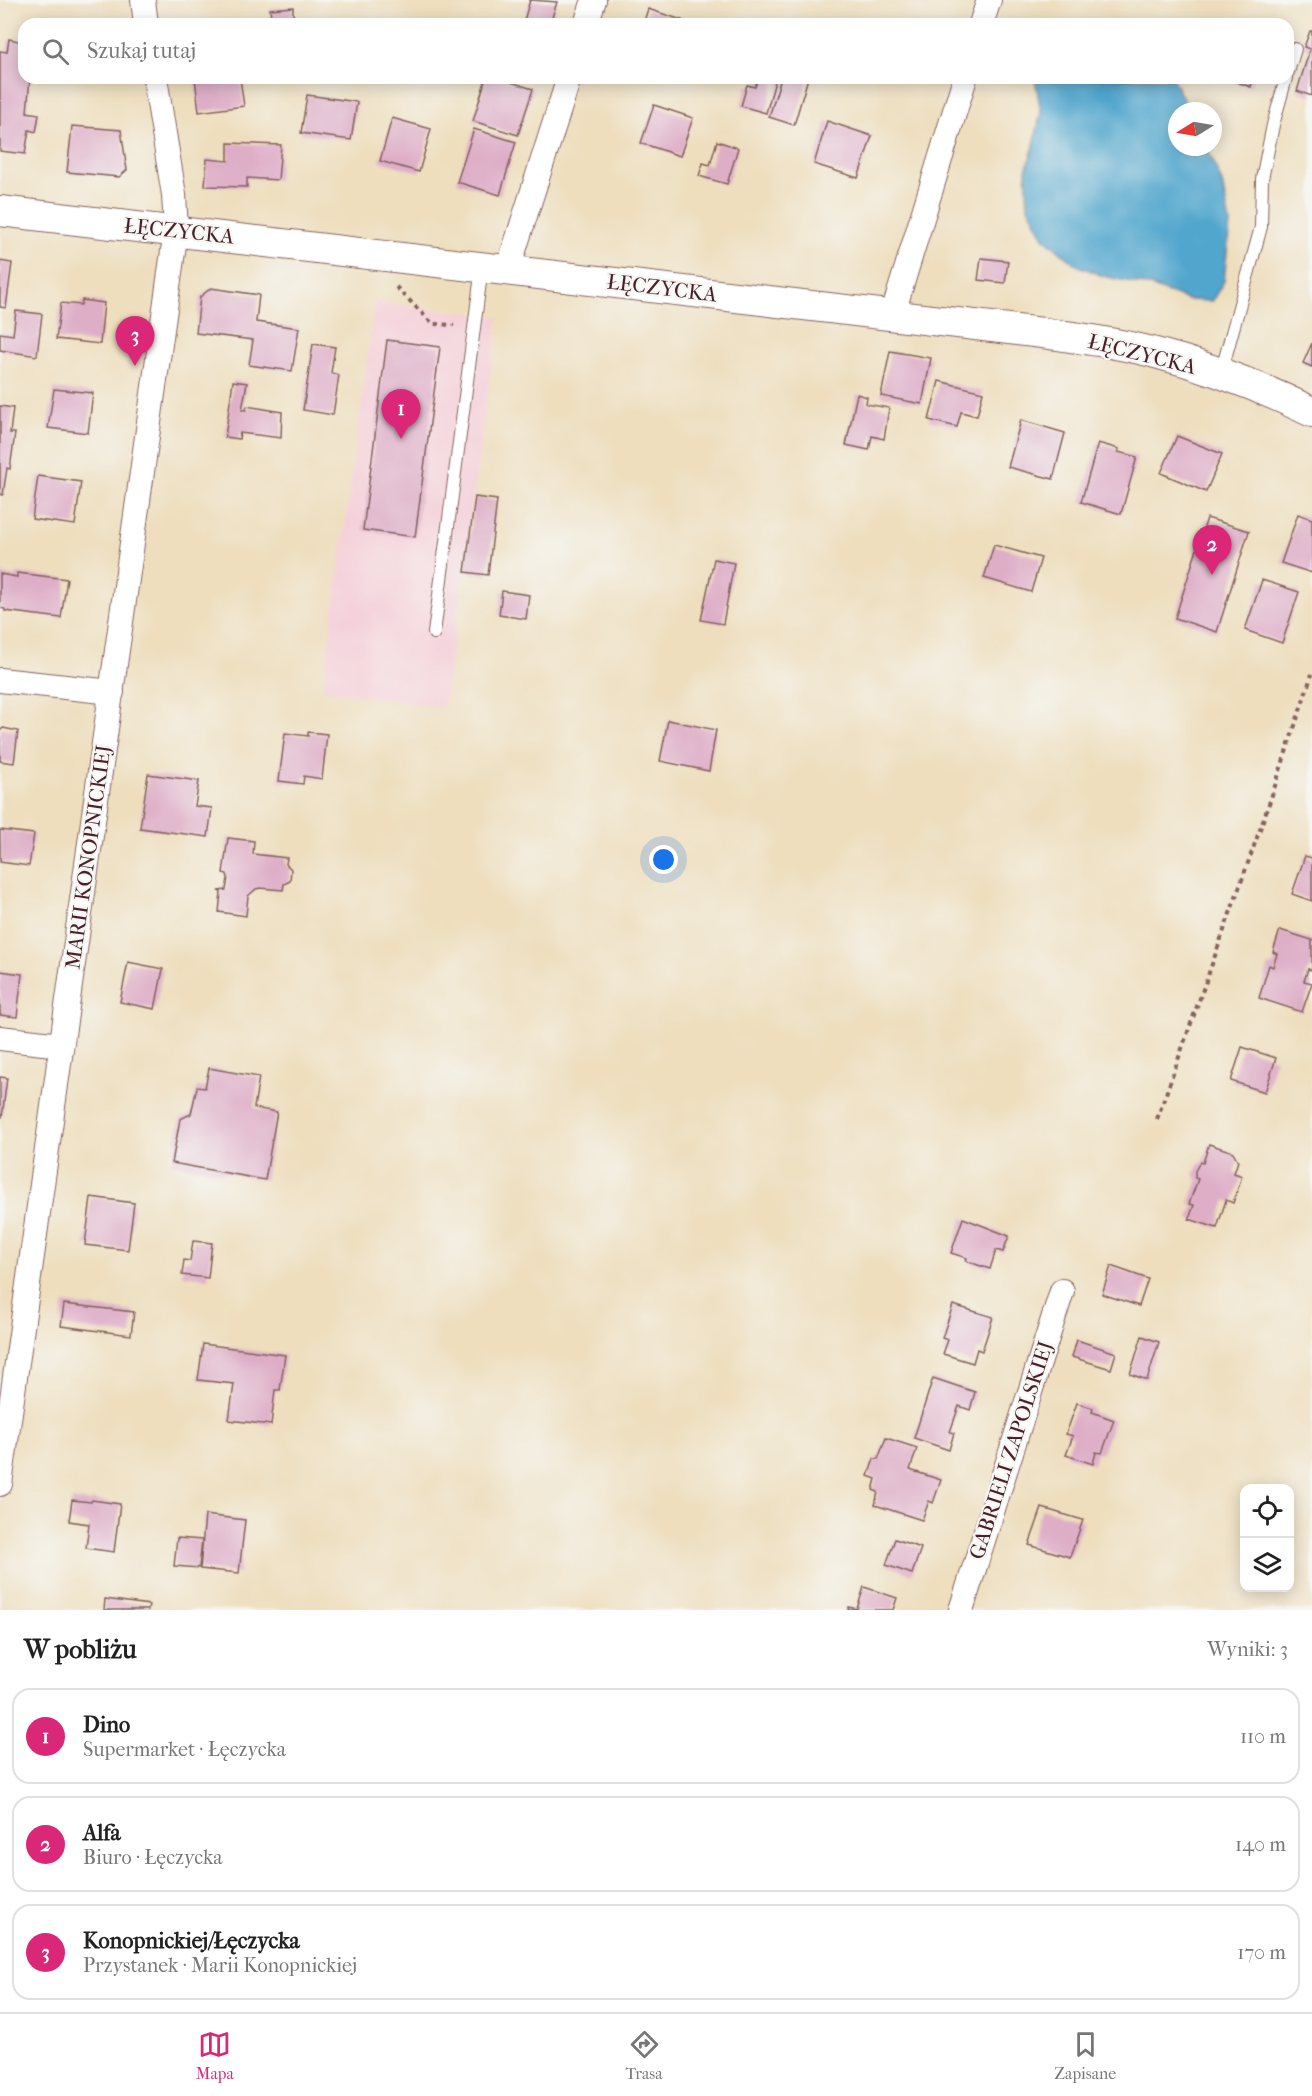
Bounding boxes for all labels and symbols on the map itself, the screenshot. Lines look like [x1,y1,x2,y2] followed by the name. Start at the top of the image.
[1168,102,1222,156] north arrow
[123,213,236,249] street label: ŁĘCZYCKA
[606,269,719,307] street label: ŁĘCZYCKA
[116,316,154,366] pin: 3
[1085,329,1199,379] street label: ŁĘCZYCKA
[382,390,420,439] pin: 1
[1192,526,1232,575] pin: 2
[60,743,116,971] street label: MARII KONOPNICKIEJ
[649,845,678,874] your location
[964,1338,1058,1562] street label: GABRIELI ZAPOLSKIEJ

